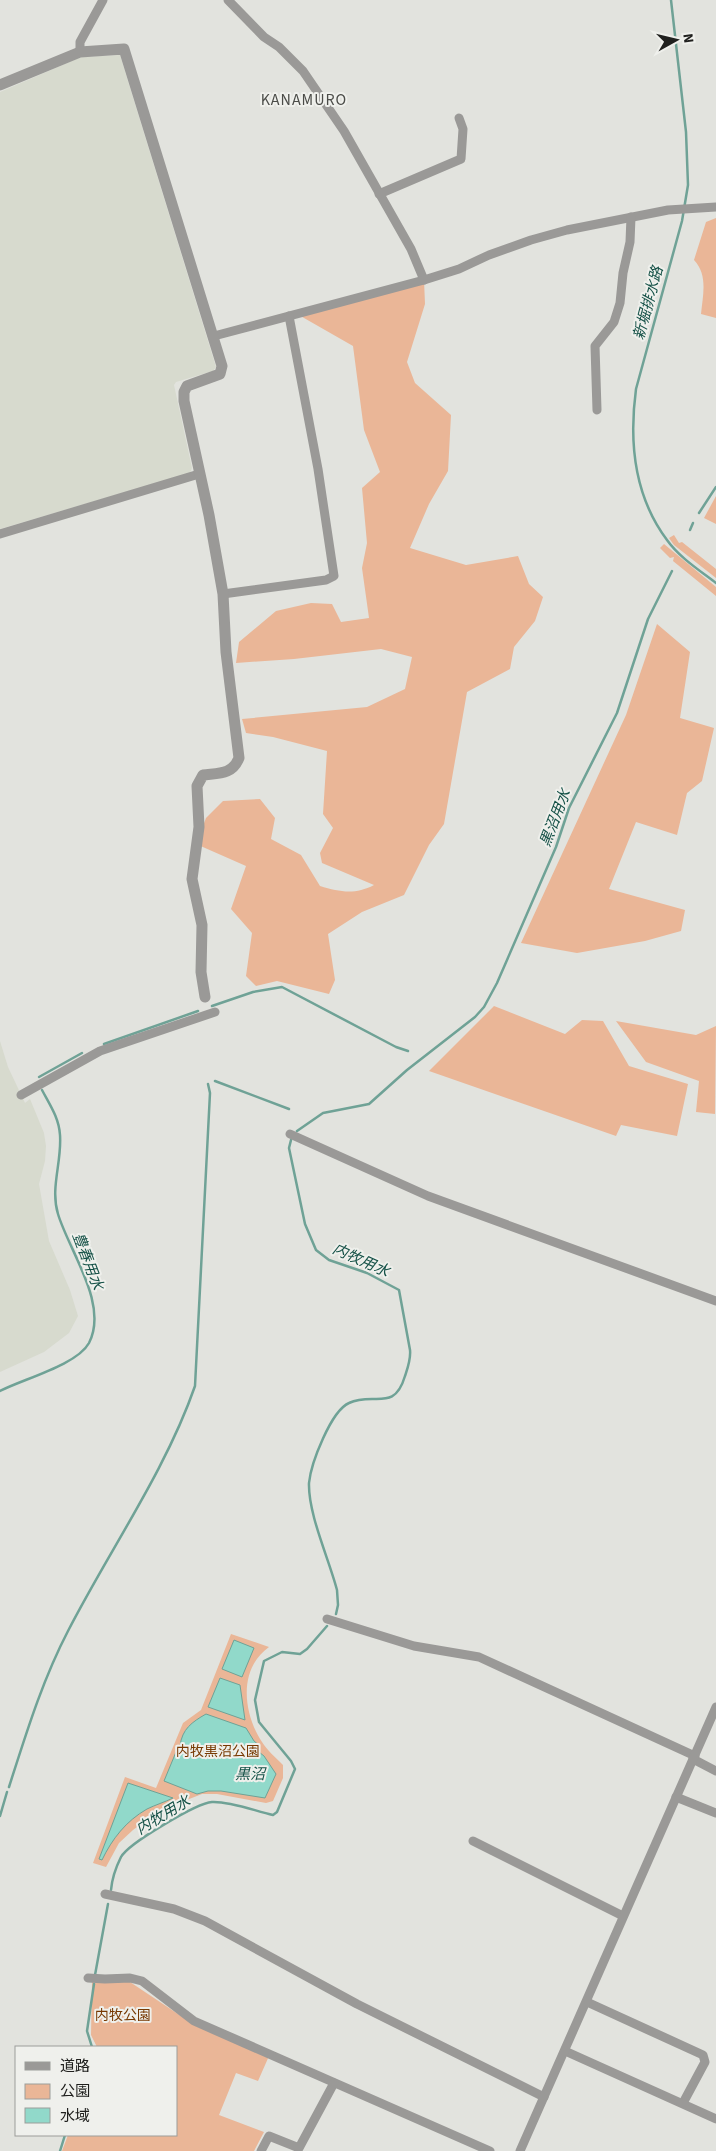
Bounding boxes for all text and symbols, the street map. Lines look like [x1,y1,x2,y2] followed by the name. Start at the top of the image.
[651,15,701,65] north arrow
[677,32,698,44] text: N
[261,89,347,111] district label: KANAMURO
[629,262,669,342] water label: 新堀排水路
[535,785,577,850] water label: 黒沼用水
[67,1229,109,1295] water label: 豊春用水
[329,1239,394,1283] water label: 内牧用水
[176,1742,260,1762] park label: 内牧黒沼公園
[235,1764,267,1785] water label: 黒沼
[132,1790,196,1840] water label: 内牧用水
[95,2006,151,2026] park label: 内牧公園
[15,2046,178,2136] legend
[60,2056,90,2077] text: 道路
[60,2081,90,2102] text: 公園
[60,2106,90,2127] text: 水域

